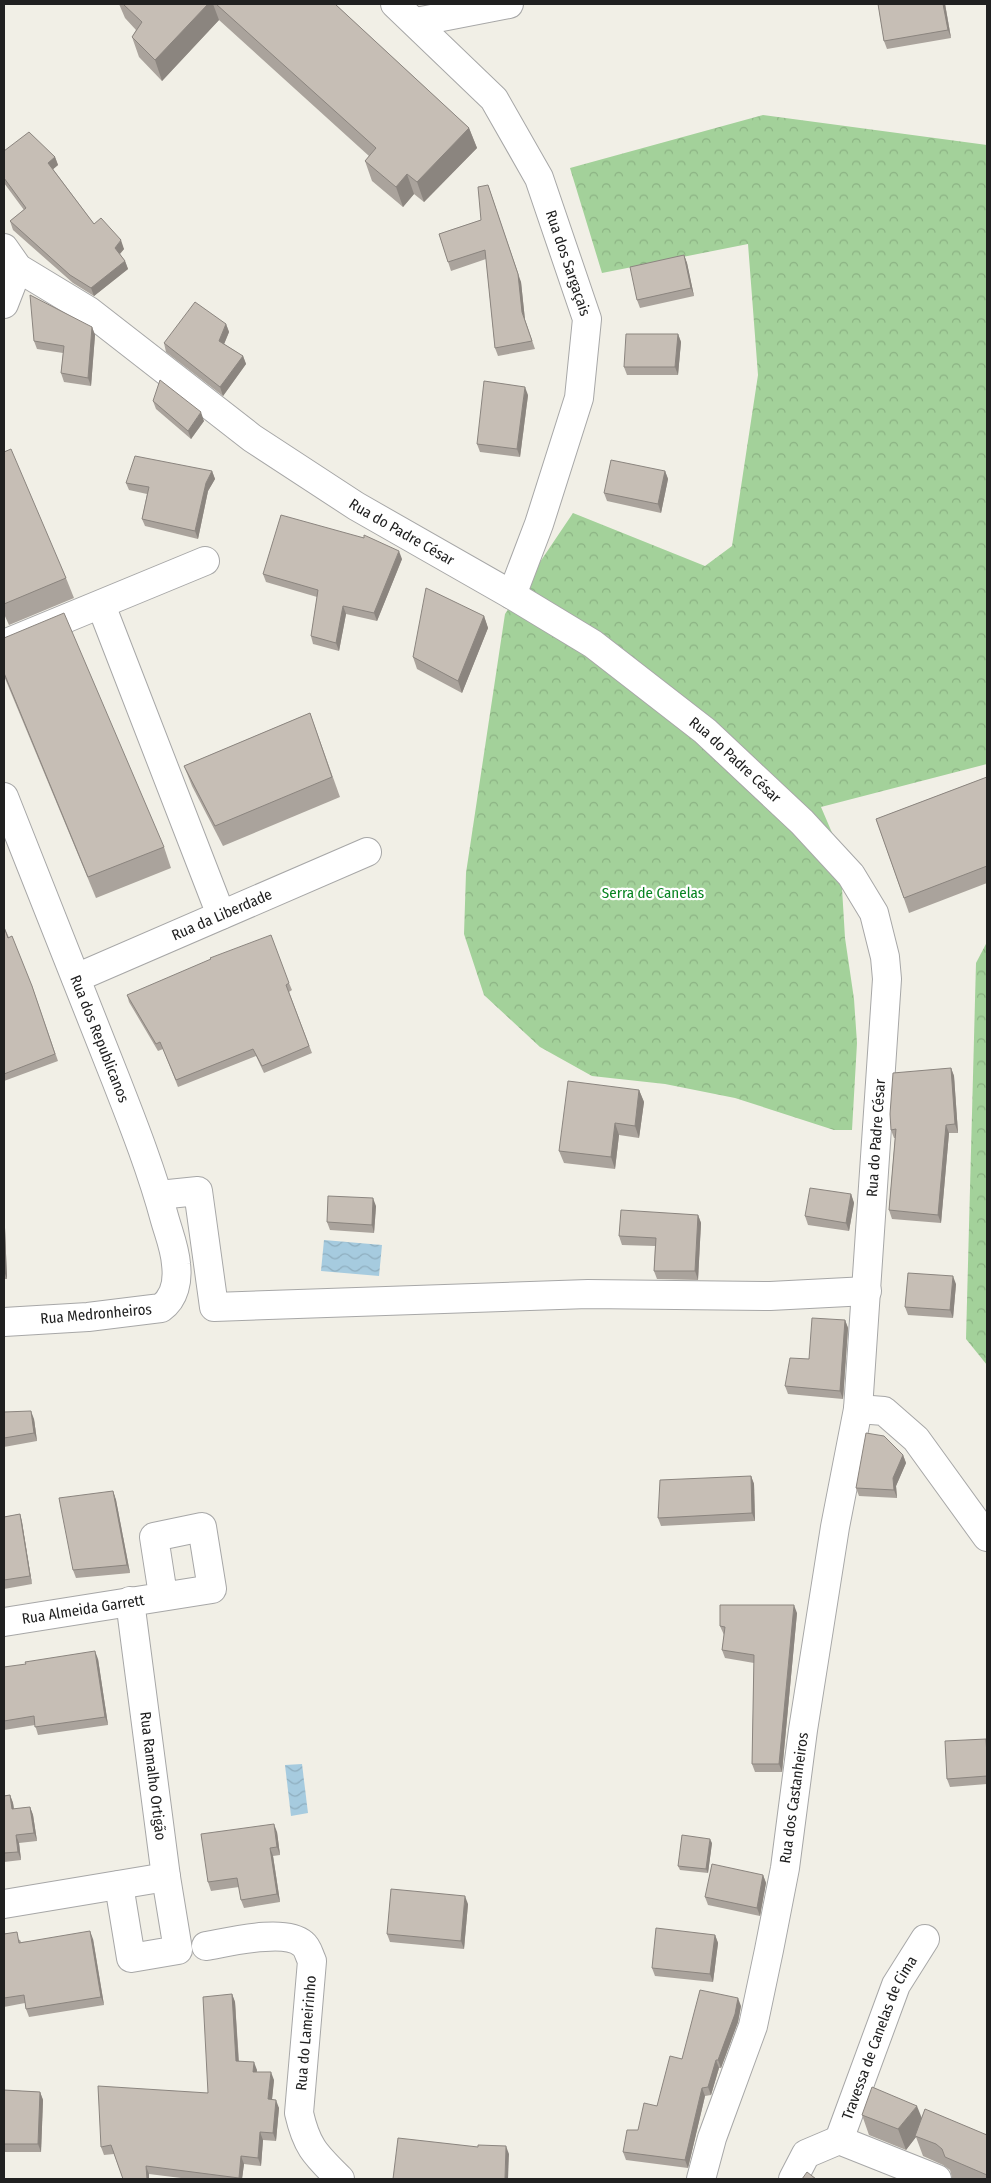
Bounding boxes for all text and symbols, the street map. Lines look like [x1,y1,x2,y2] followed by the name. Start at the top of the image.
[542,208,594,318] street label: Rua dos Sargaçais
[346,495,458,570] street label: Rua do Padre César
[686,713,785,807] street label: Rua do Padre César
[602,884,704,902] park label: Serra de Canelas
[169,885,275,944] street label: Rua da Liberdade
[66,972,133,1105] street label: Rua dos Republicanos
[863,1078,889,1198] street label: Rua do Padre César
[40,1300,152,1328] street label: Rua Medronheiros
[20,1591,146,1628] street label: Rua Almeida Garrett
[136,1711,170,1842] street label: Rua Ramalho Ortigão
[776,1731,812,1865] street label: Rua dos Castanheiros
[838,1953,921,2122] street label: Travessa de Canelas de Cima
[292,1974,320,2091] street label: Rua do Lameirinho

